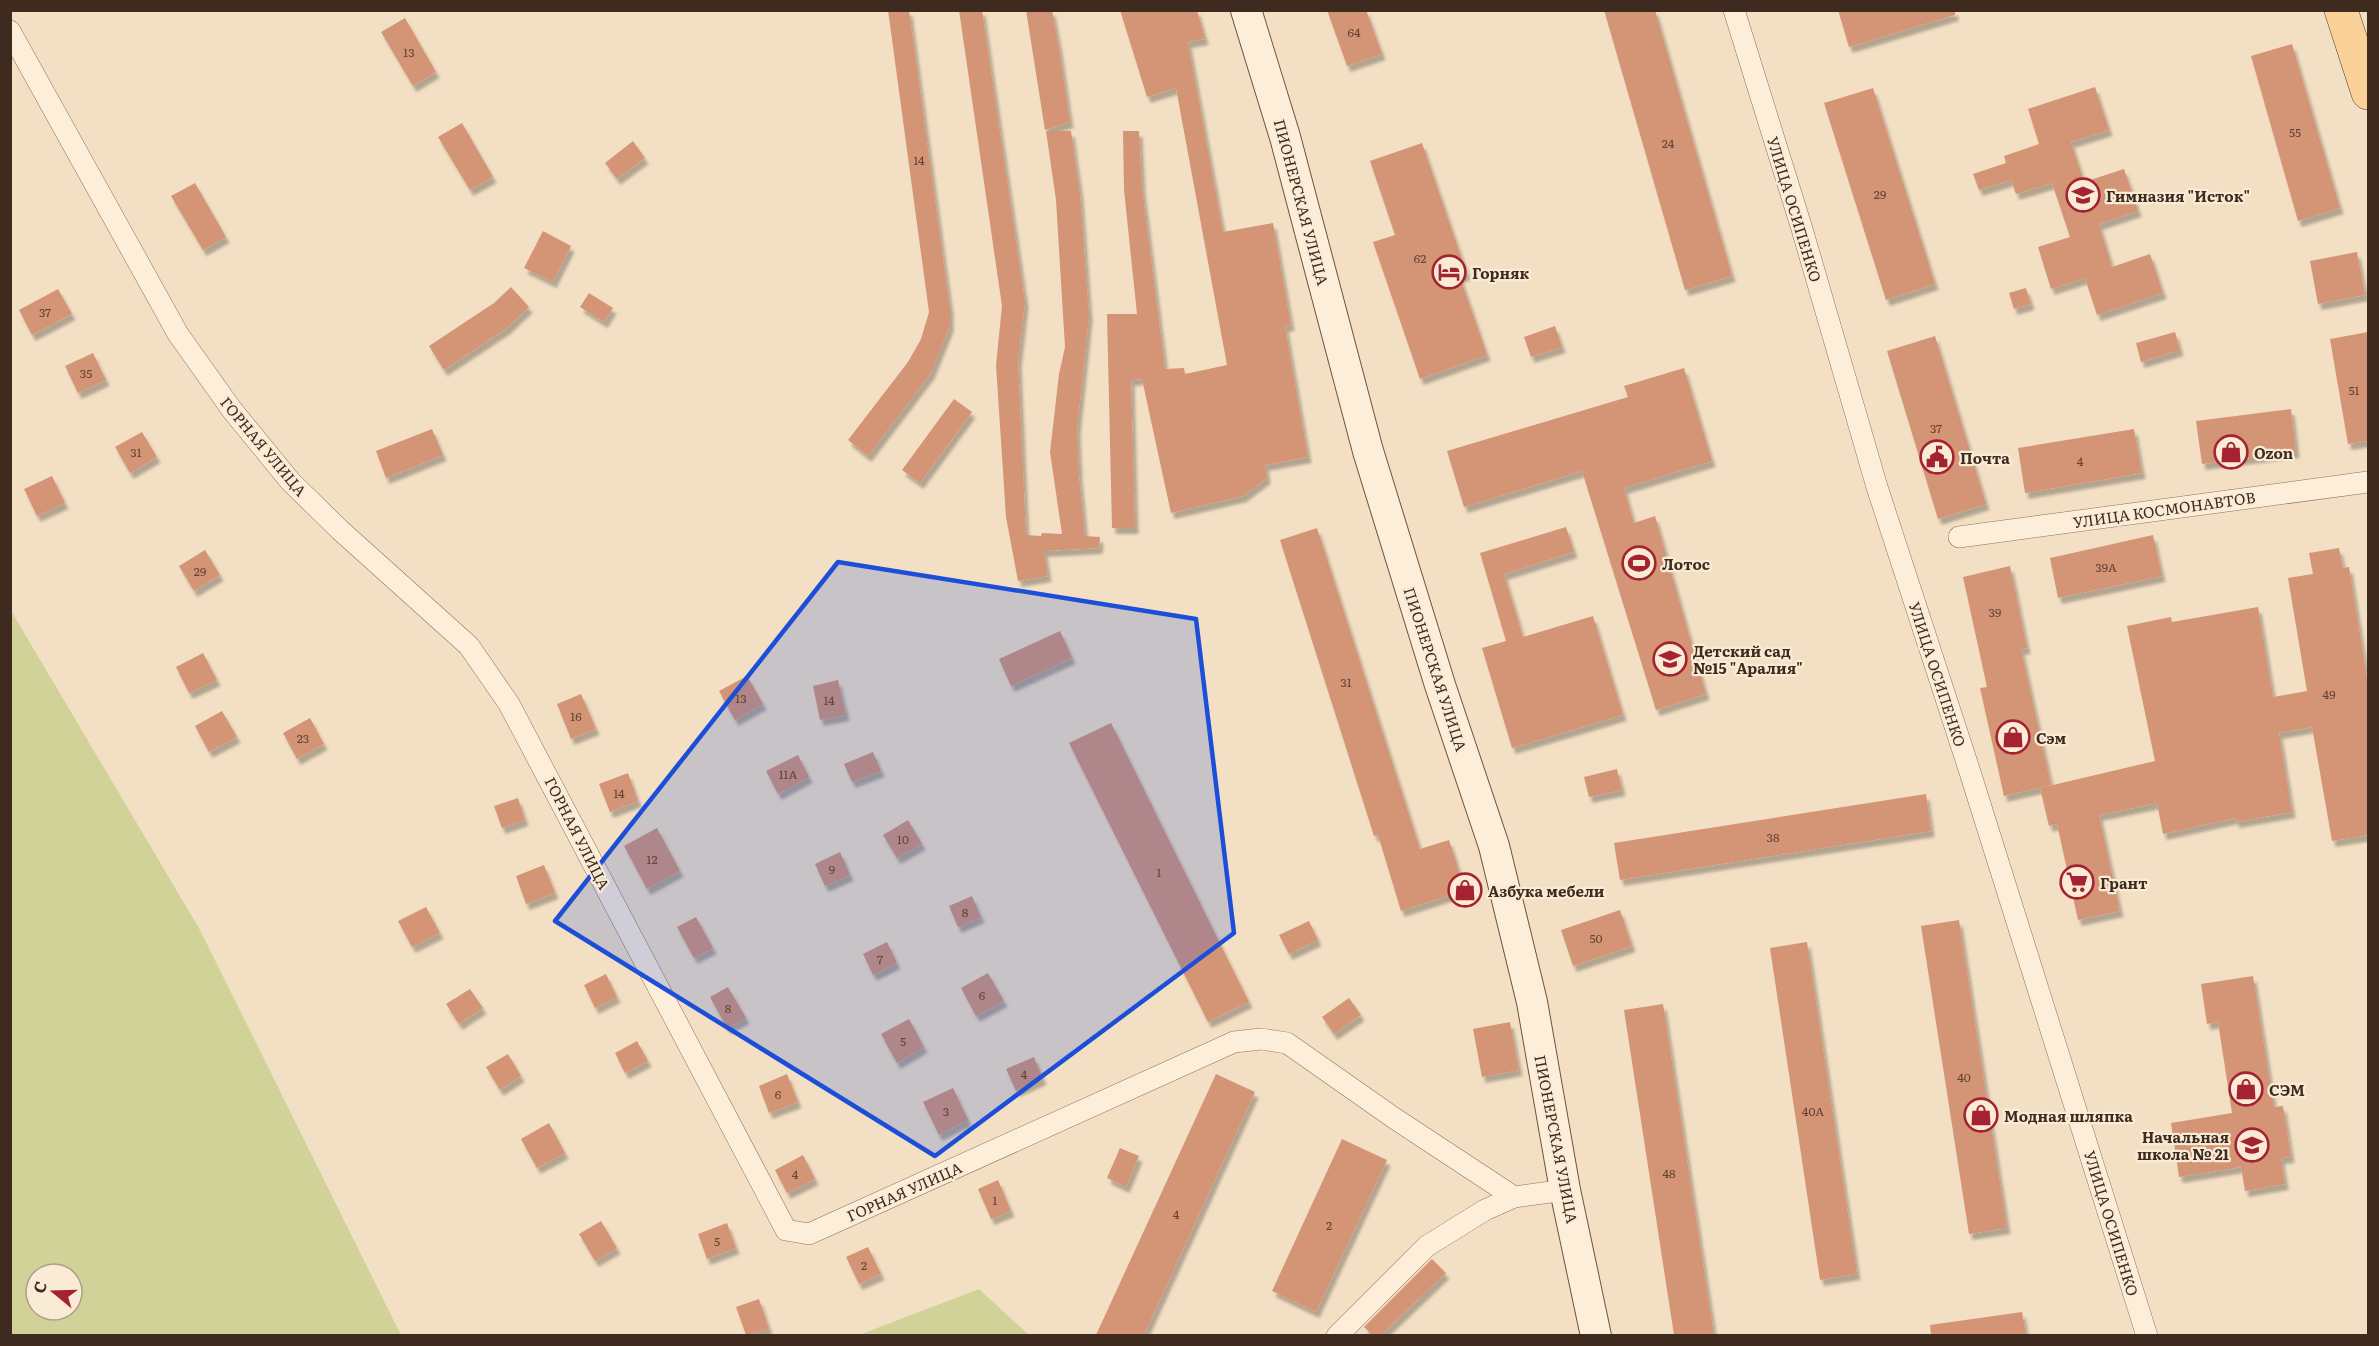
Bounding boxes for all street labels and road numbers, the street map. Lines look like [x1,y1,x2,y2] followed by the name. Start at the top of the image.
[1269,116,1335,288] street label: ПИОНЕРСКАЯ УЛИЦА
[1762,133,1828,285] street label: УЛИЦА ОСИПЕНКО
[215,391,313,501] street label: ГОРНАЯ УЛИЦА
[2071,485,2257,533] street label: УЛИЦА КОСМОНАВТОВ
[1399,584,1473,754] street label: ПИОНЕРСКАЯ УЛИЦА
[1904,599,1972,749] street label: УЛИЦА ОСИПЕНКО
[540,773,616,893] street label: ГОРНАЯ УЛИЦА
[1529,1053,1585,1225] street label: ПИОНЕРСКАЯ УЛИЦА
[2079,1147,2145,1299] street label: УЛИЦА ОСИПЕНКО
[843,1155,965,1227] street label: ГОРНАЯ УЛИЦА

